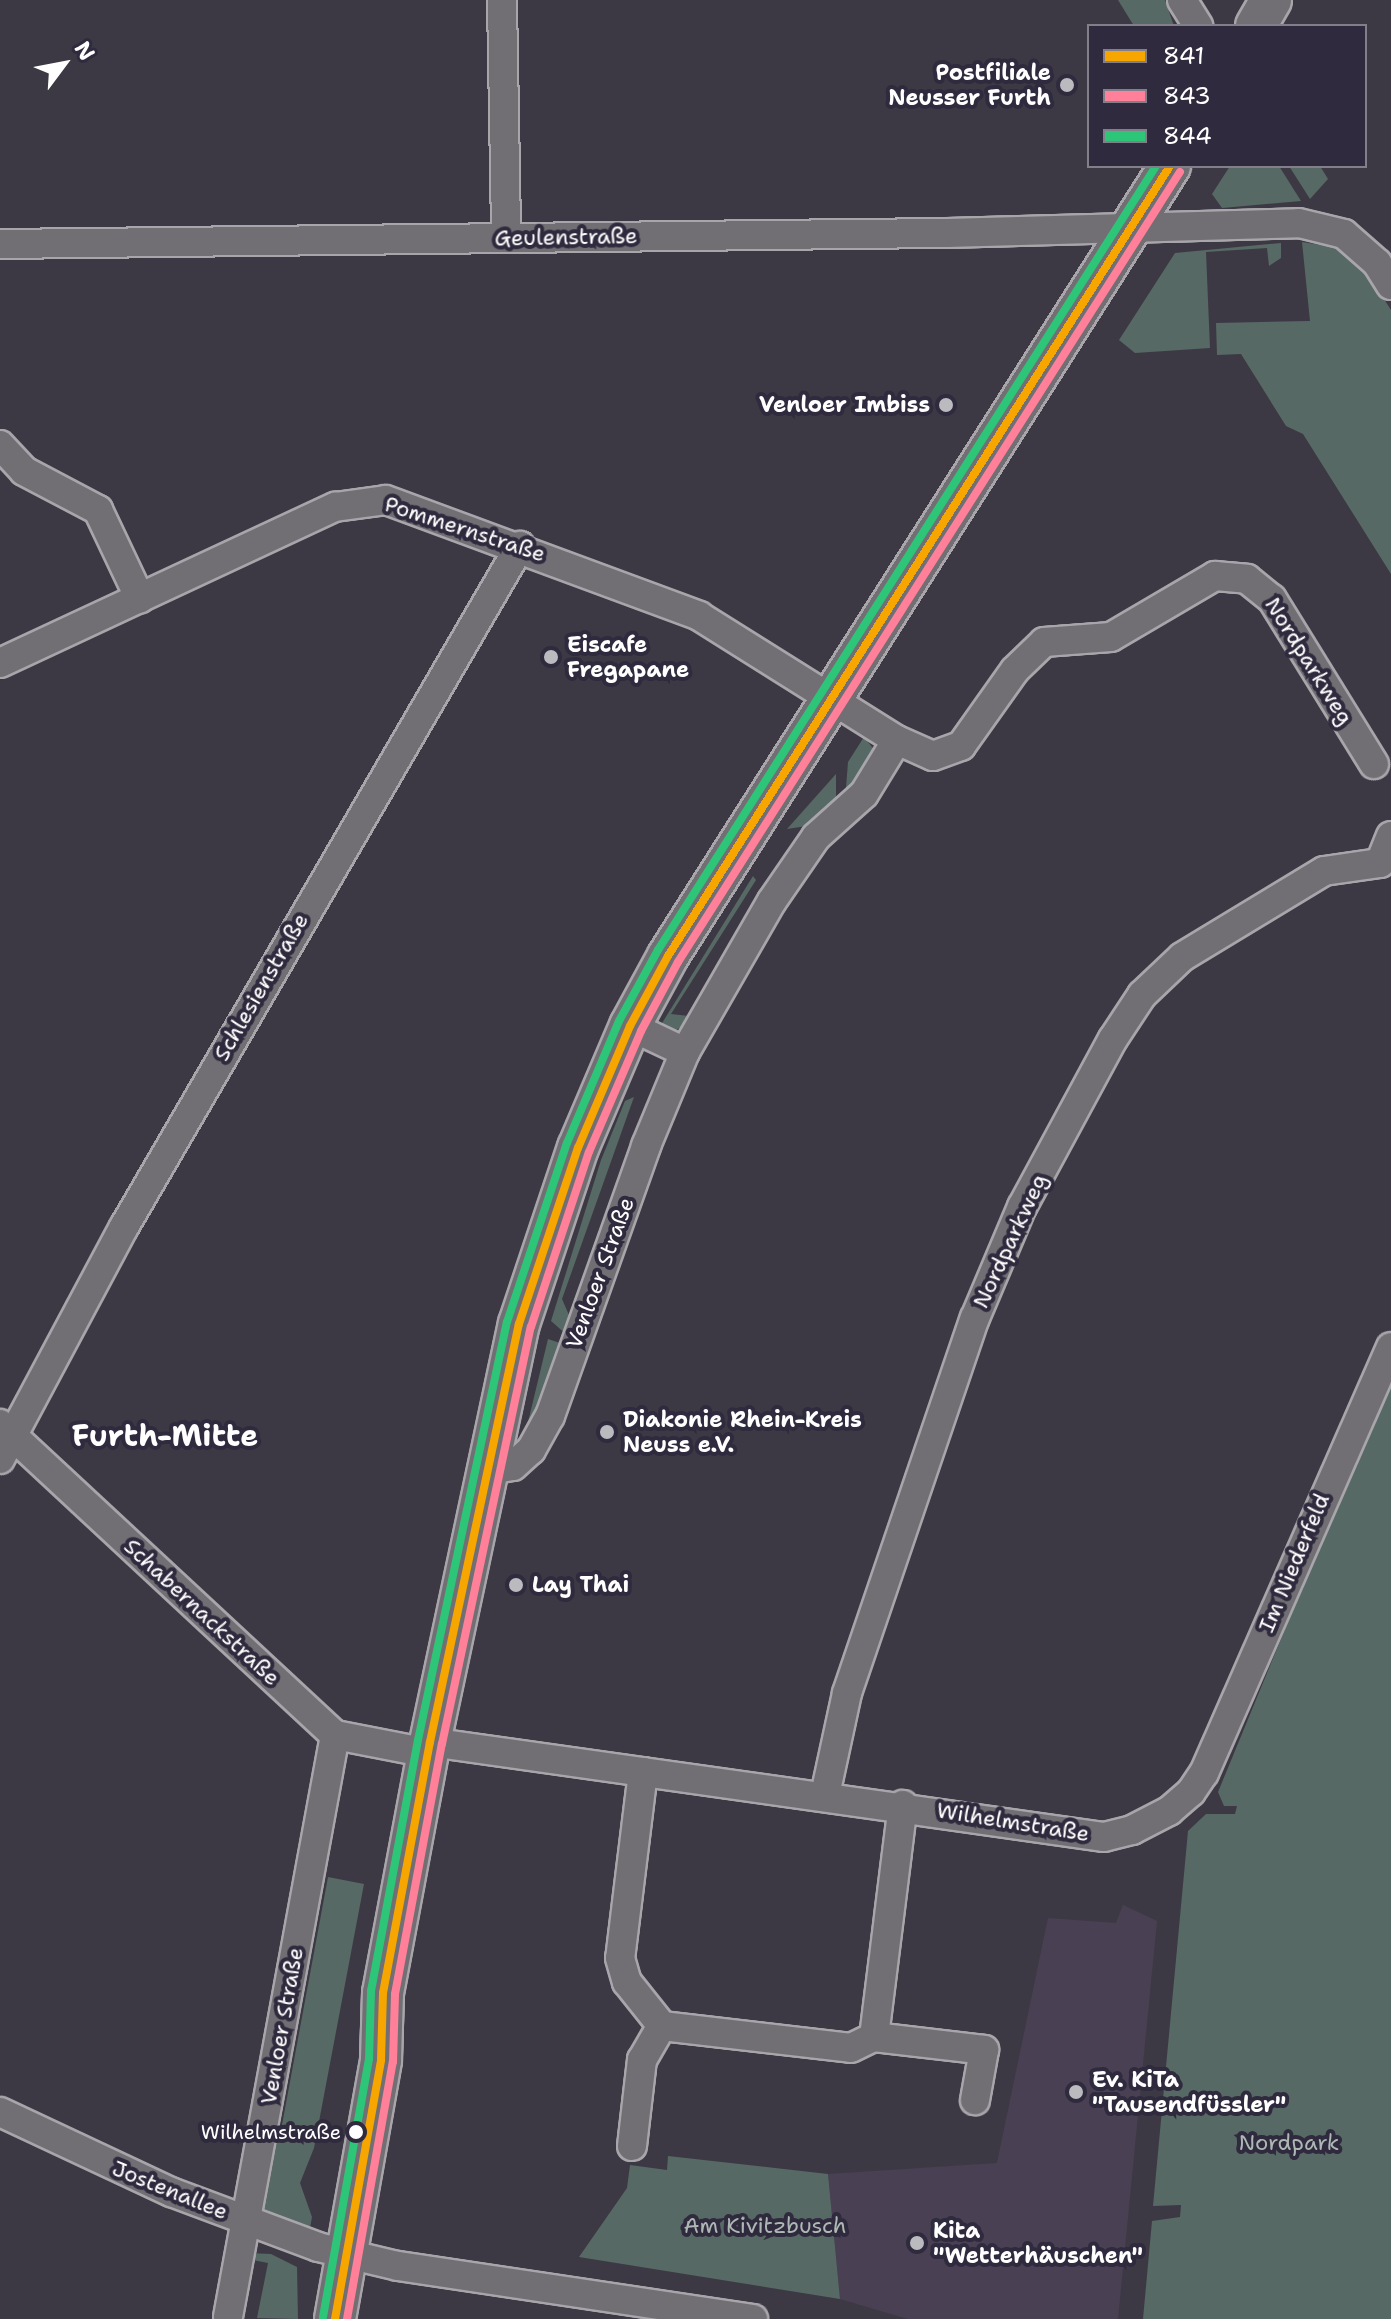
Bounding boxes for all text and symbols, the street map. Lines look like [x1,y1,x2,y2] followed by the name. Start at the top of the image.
[24,24,104,104] north arrow
[1087,24,1367,168] legend
[68,36,102,66] text: N
[1163,40,1204,72] text: 841
[888,59,1051,110] place label: Postfiliale Neusser Furth
[1058,76,1076,94] marker: Postfiliale Neusser Furth
[1163,80,1211,112] text: 843
[1163,120,1212,152] text: 844
[494,223,638,251] street label: Geulenstraße
[759,392,930,418] place label: Venloer Imbiss
[937,396,955,414] marker: Venloer Imbiss
[381,491,549,567] street label: Pommernstraße
[1259,592,1359,730] street label: Nordparkweg
[567,631,689,682] place label: Eiscafe Fregapane
[542,648,560,666] marker: Eiscafe Fregapane
[208,909,314,1065] street label: Schlesienstraße
[967,1170,1053,1312] street label: Nordparkweg
[560,1194,640,1352] street label: Venloer Straße
[623,1406,862,1458] place label: Diakonie Rhein-Kreis Neuss e.V.
[72,1418,258,1454] district label: Furth-Mitte
[598,1423,616,1441] marker: Diakonie Rhein-Kreis Neuss e.V.
[1253,1490,1335,1636] street label: Im Niederfeld
[119,1533,285,1691] street label: Schabernackstraße
[532,1572,629,1598] place label: Lay Thai
[507,1576,525,1594] marker: Lay Thai
[935,1797,1091,1847] street label: Wilhelmstraße
[255,1945,309,2107] street label: Venloer Straße
[1092,2066,1286,2118] place label: Ev. KiTa "Tausendfüssler"
[1067,2083,1085,2101] marker: Ev. KiTa "Tausendfüssler"
[201,2120,341,2144] place label: Wilhelmstraße
[348,2124,364,2140] marker: Wilhelmstraße
[1239,2130,1339,2156] park label: Nordpark
[108,2155,232,2225] street label: Jostenallee
[684,2213,846,2239] park label: Am Kivitzbusch
[933,2217,1143,2268] place label: Kita "Wetterhäuschen"
[908,2234,926,2252] marker: Kita "Wetterhäuschen"

